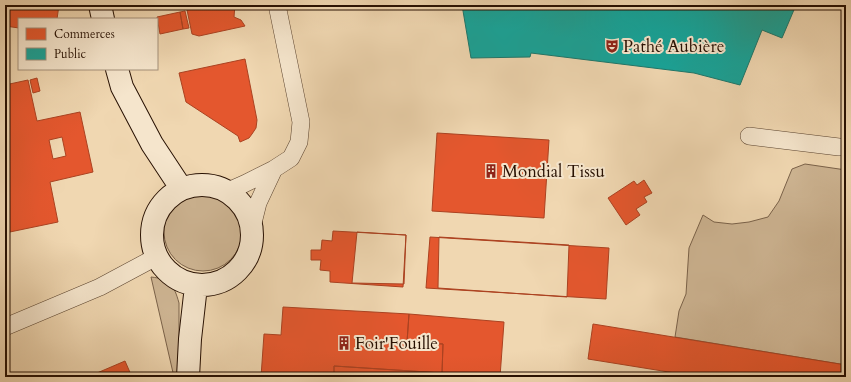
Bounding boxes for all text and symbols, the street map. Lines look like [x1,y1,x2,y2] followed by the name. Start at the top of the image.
[18,18,158,70] legend
[54,26,115,42] text: Commerces
[623,35,724,58] place label: Pathé Aubière
[604,38,620,54] theatre icon: Pathé Aubière
[54,46,87,62] text: Public
[502,160,605,183] place label: Mondial Tissu
[483,163,499,179] building icon: Mondial Tissu
[355,332,438,355] place label: Foir'Fouille
[336,335,352,351] building icon: Foir'Fouille

